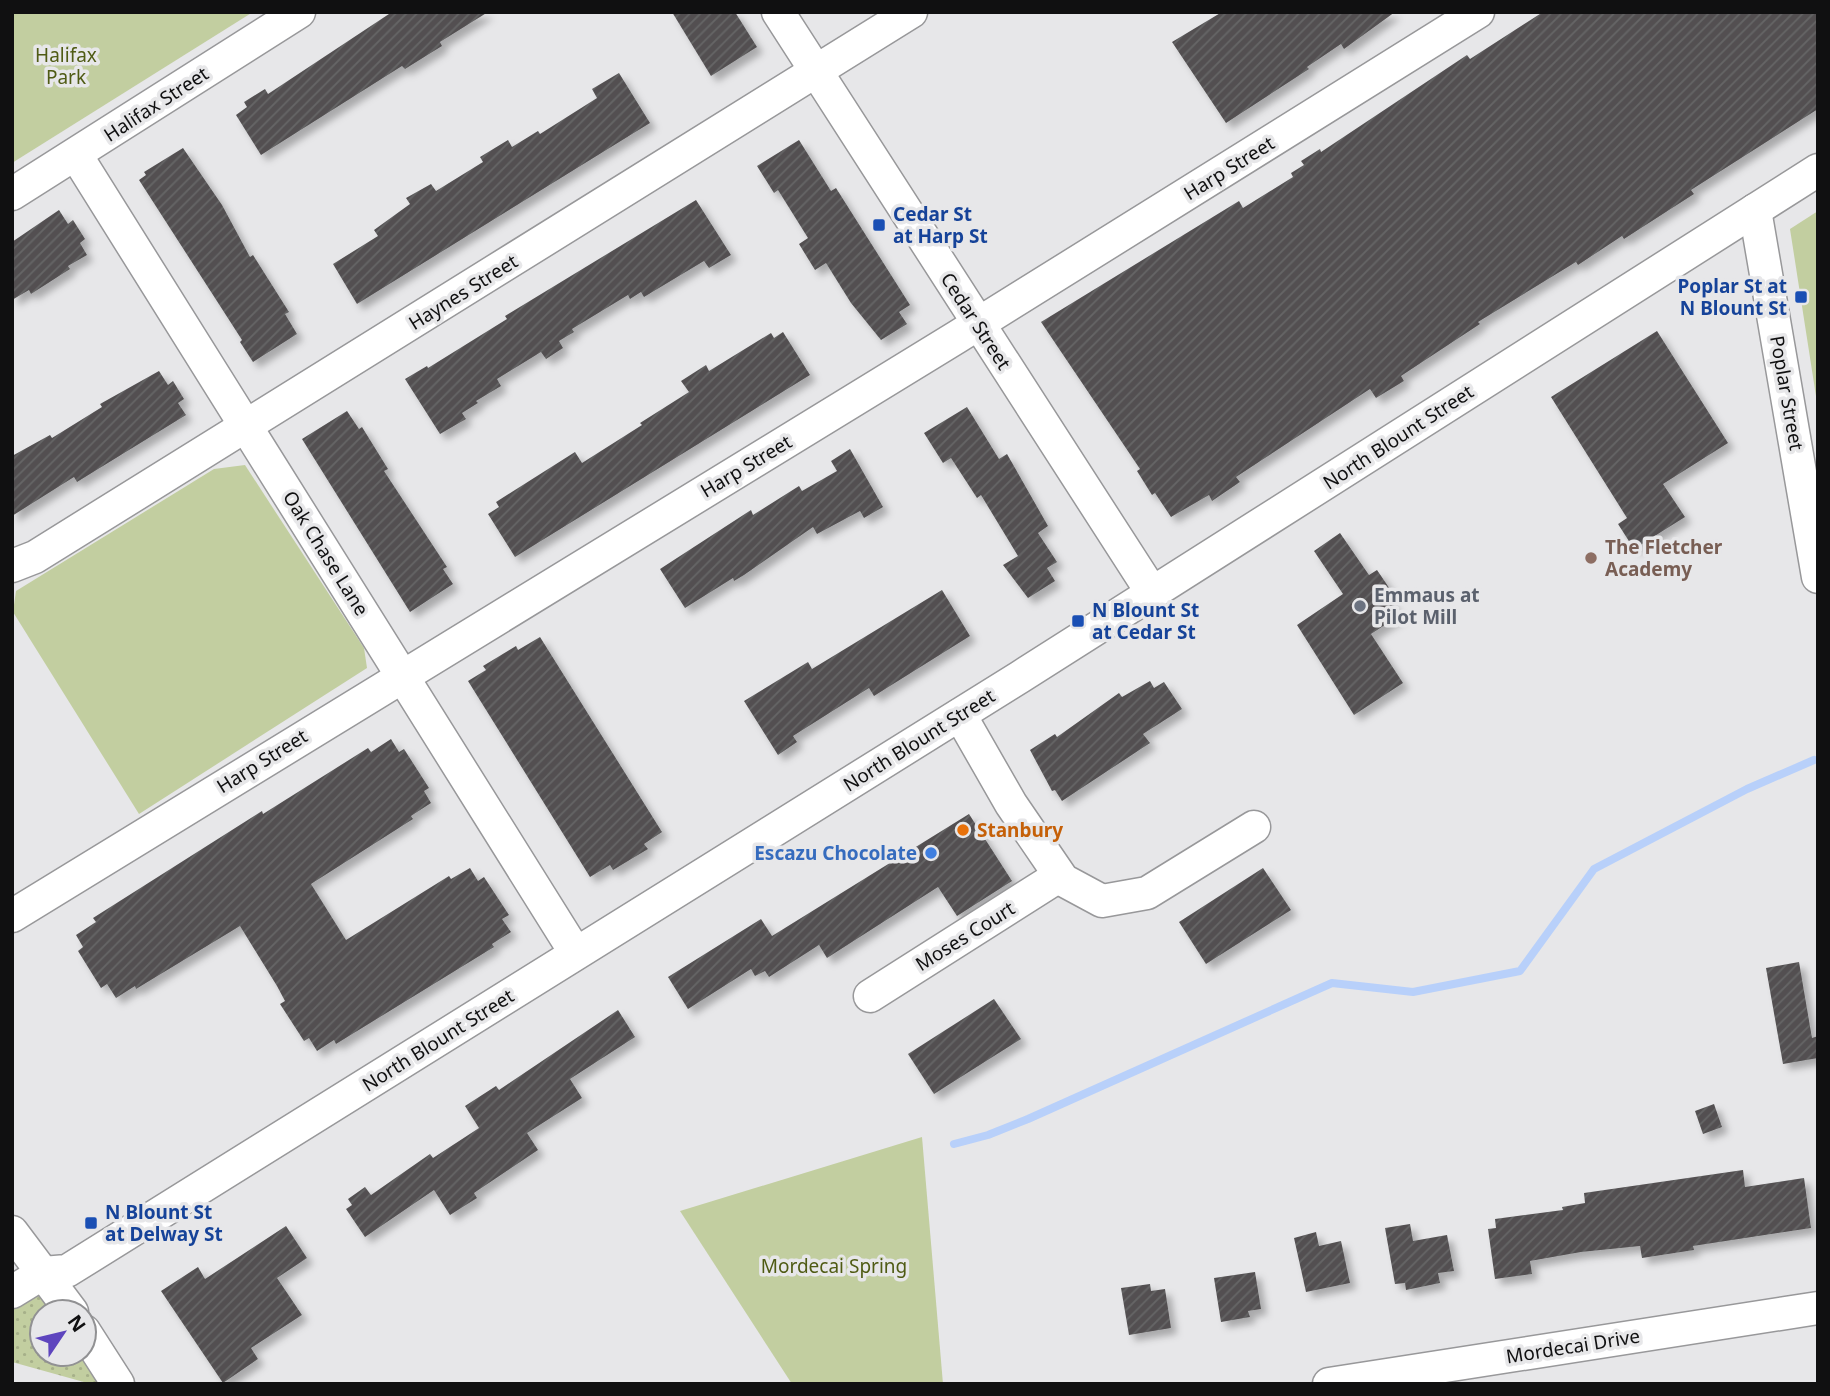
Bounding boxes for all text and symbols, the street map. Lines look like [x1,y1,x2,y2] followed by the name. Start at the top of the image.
[35,42,97,90] park label: Halifax Park
[99,60,213,148] street label: Halifax Street
[1179,130,1279,206] street label: Harp Street
[893,201,988,249] place label: Cedar St at Harp St
[871,217,887,233] marker: Cedar St at Harp St
[404,248,523,336] street label: Haynes Street
[935,267,1017,375] street label: Cedar Street
[1678,273,1787,321] place label: Poplar St at N Blount St
[1793,289,1809,305] marker: Poplar St at N Blount St
[1764,334,1810,453] street label: Poplar Street
[1318,379,1478,495] street label: North Blount Street
[695,428,797,503] street label: Harp Street
[277,486,375,620] street label: Oak Chase Lane
[1605,534,1723,582] place label: The Fletcher Academy
[1583,550,1599,566] marker: The Fletcher Academy
[1374,582,1480,630] place label: Emmaus at Pilot Mill
[1092,597,1199,645] place label: N Blount St at Cedar St
[1352,598,1368,614] marker: Emmaus at Pilot Mill
[1070,613,1086,629] marker: N Blount St at Cedar St
[838,683,1000,797] street label: North Blount Street
[212,723,312,799] street label: Harp Street
[977,817,1063,843] place label: Stanbury
[955,822,971,838] marker: Stanbury
[754,840,917,866] place label: Escazu Chocolate
[923,845,939,861] marker: Escazu Chocolate
[910,895,1020,977] street label: Moses Court
[357,983,519,1097] street label: North Blount Street
[105,1199,223,1247] place label: N Blount St at Delway St
[83,1215,99,1231] marker: N Blount St at Delway St
[761,1253,907,1279] park label: Mordecai Spring
[28,1298,98,1368] north arrow
[62,1309,92,1337] text: N
[1504,1323,1642,1369] street label: Mordecai Drive

